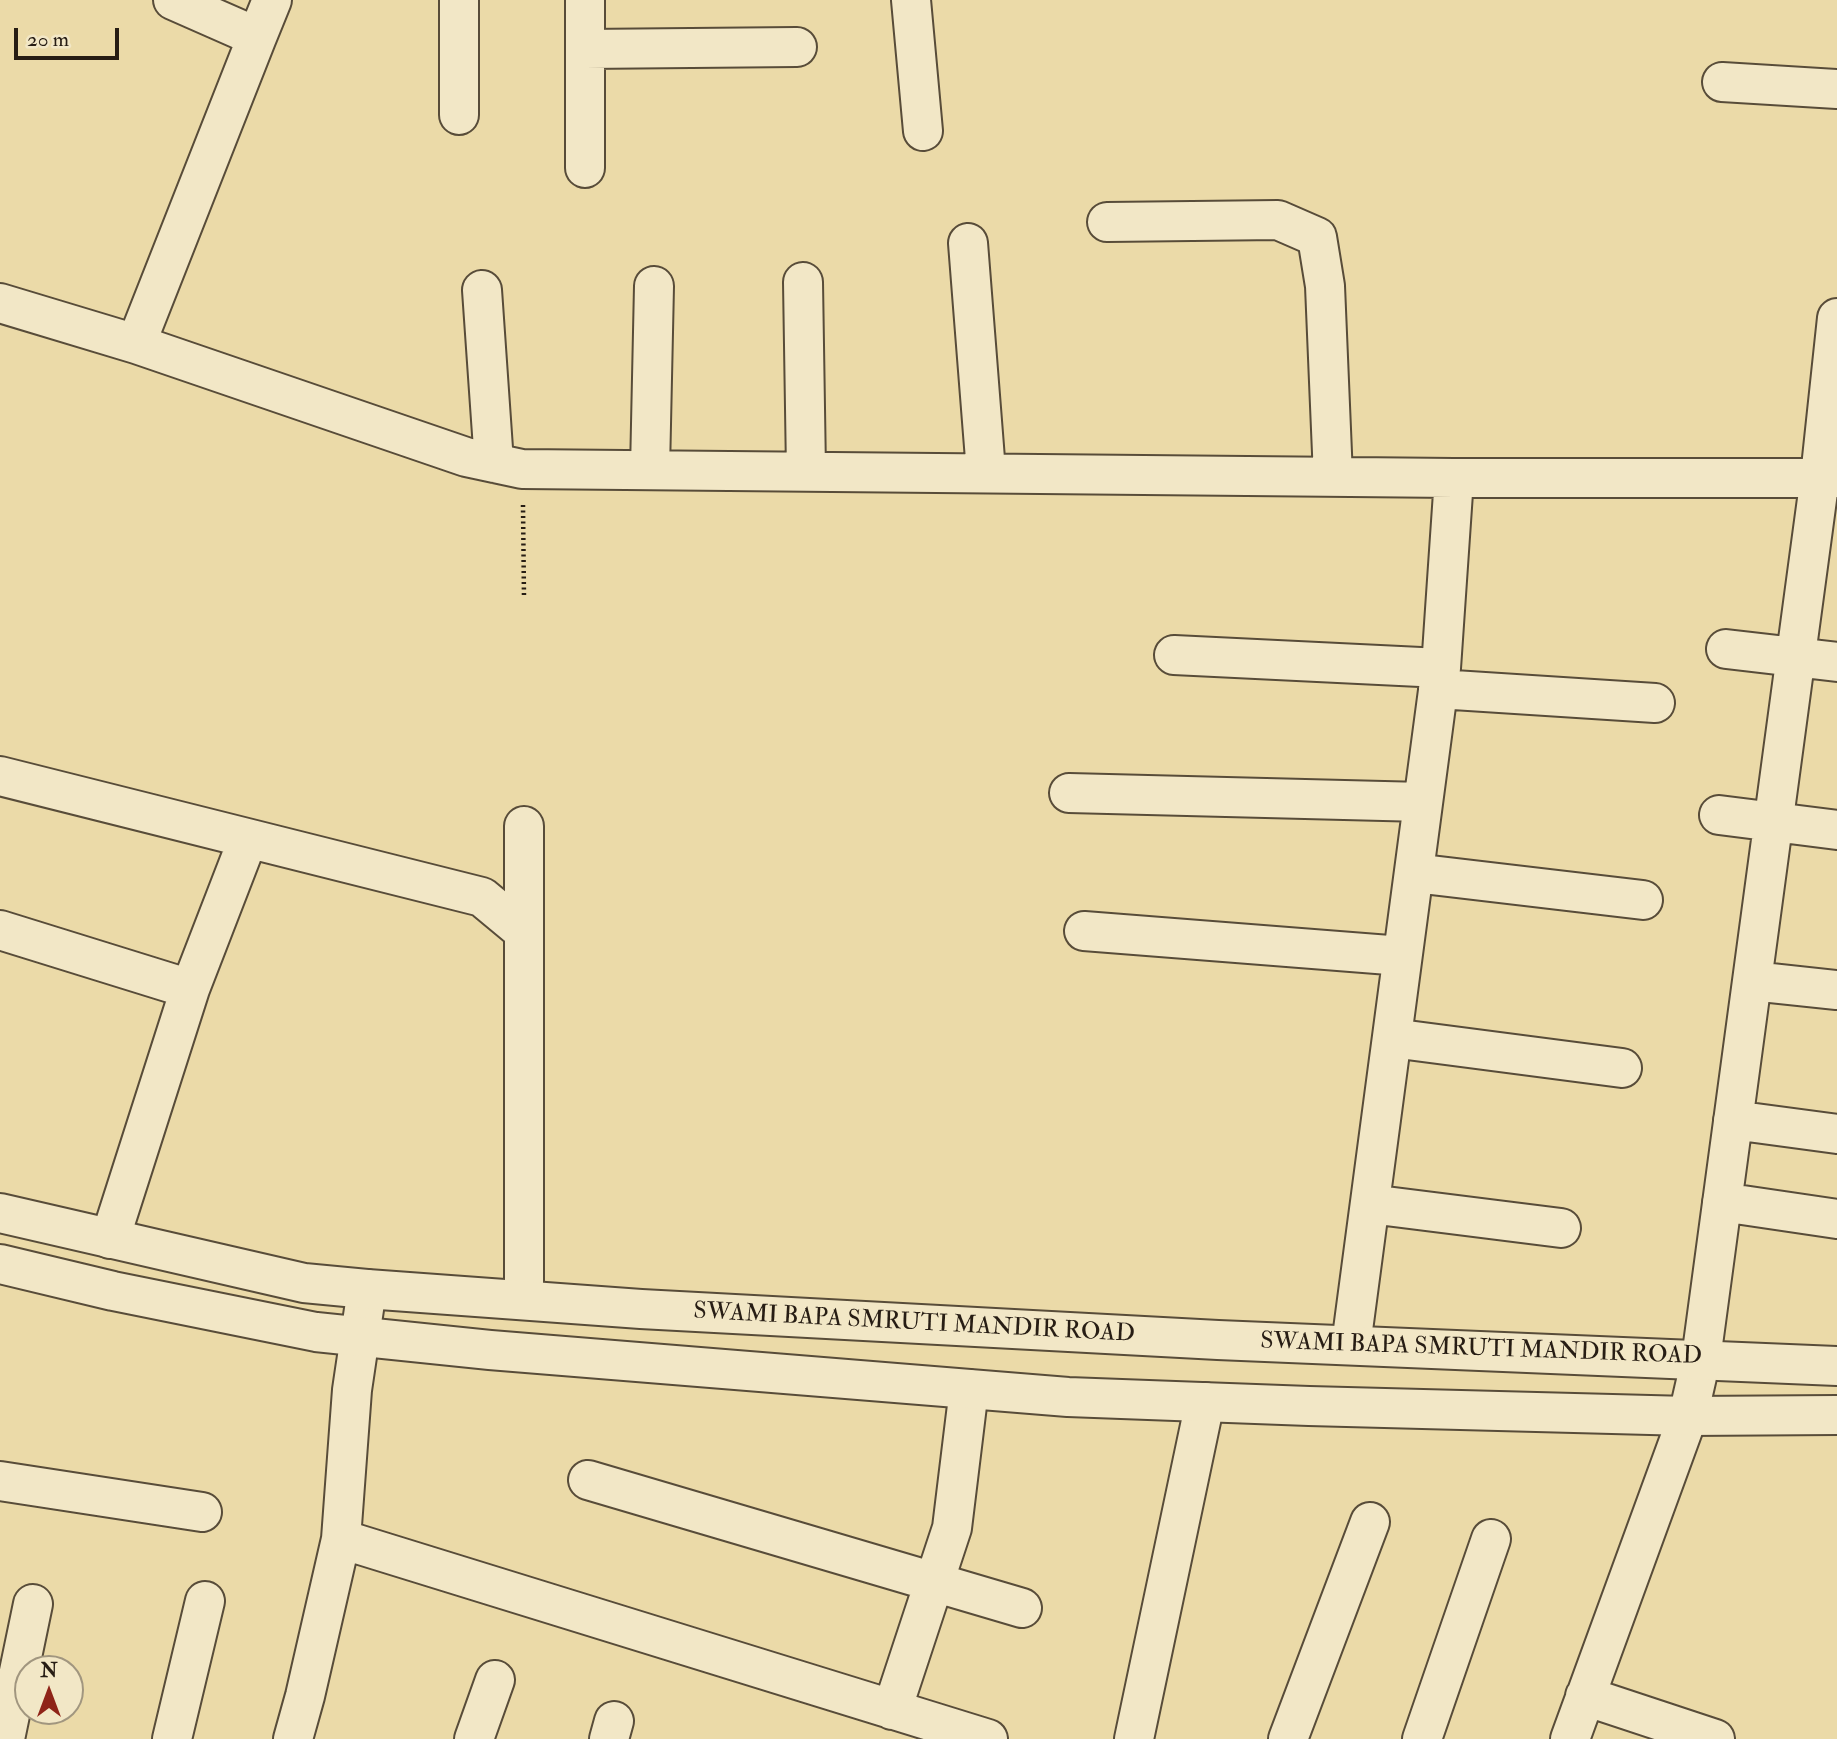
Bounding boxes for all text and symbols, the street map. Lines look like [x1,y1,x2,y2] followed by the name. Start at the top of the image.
[18,14,122,58] scale bar
[27,26,69,53] text: 20 m
[693,1298,1135,1350] street label: SWAMI BAPA SMRUTI MANDIR ROAD
[1260,1328,1702,1372] street label: SWAMI BAPA SMRUTI MANDIR ROAD
[14,1655,84,1725] north arrow
[40,1659,58,1683] text: N

